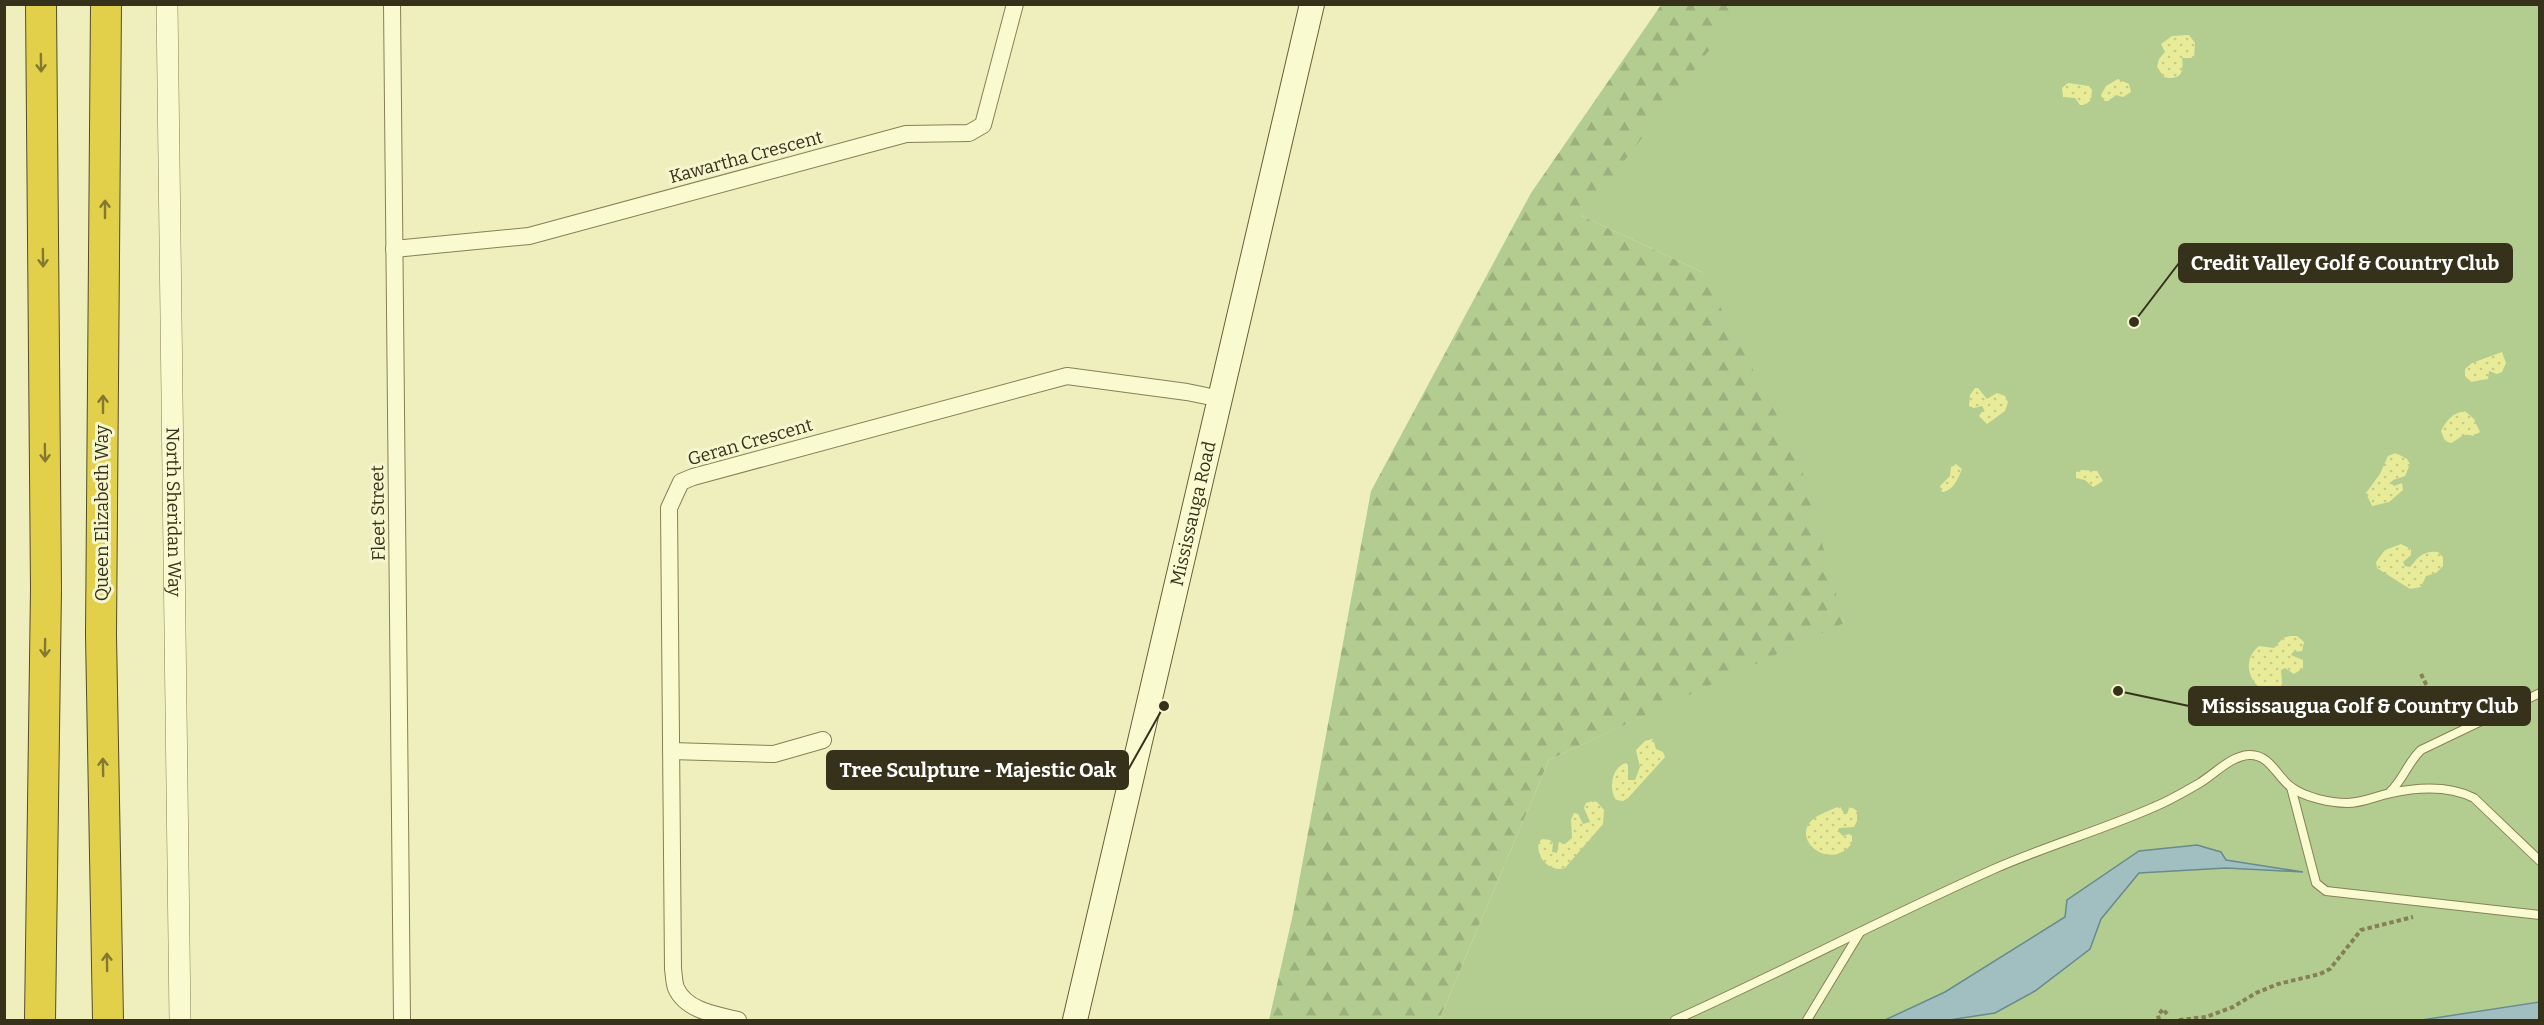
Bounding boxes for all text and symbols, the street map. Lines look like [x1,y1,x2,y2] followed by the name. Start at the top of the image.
[36,52,47,72] one-way arrow
[667,126,826,188] street label: Kawartha Crescent
[99,200,111,220] one-way arrow
[2179,244,2512,282] callout: Credit Valley Golf & Country Club
[37,247,49,267] one-way arrow
[2191,251,2500,275] text: Credit Valley Golf & Country Club
[97,395,109,415] one-way arrow
[685,414,816,470] street label: Geran Crescent
[91,424,113,601] street label: Queen Elizabeth Way
[161,427,186,597] street label: North Sheridan Way
[1166,439,1221,588] street label: Mississauga Road
[39,442,51,462] one-way arrow
[366,464,390,561] street label: Fleet Street
[39,637,51,657] one-way arrow
[2189,687,2530,725] callout: Mississaugua Golf & Country Club
[2201,694,2519,718] text: Mississaugua Golf & Country Club
[827,751,1128,789] callout: Tree Sculpture - Majestic Oak
[98,758,109,778] one-way arrow
[840,758,1117,782] text: Tree Sculpture - Majestic Oak
[101,953,113,973] one-way arrow

